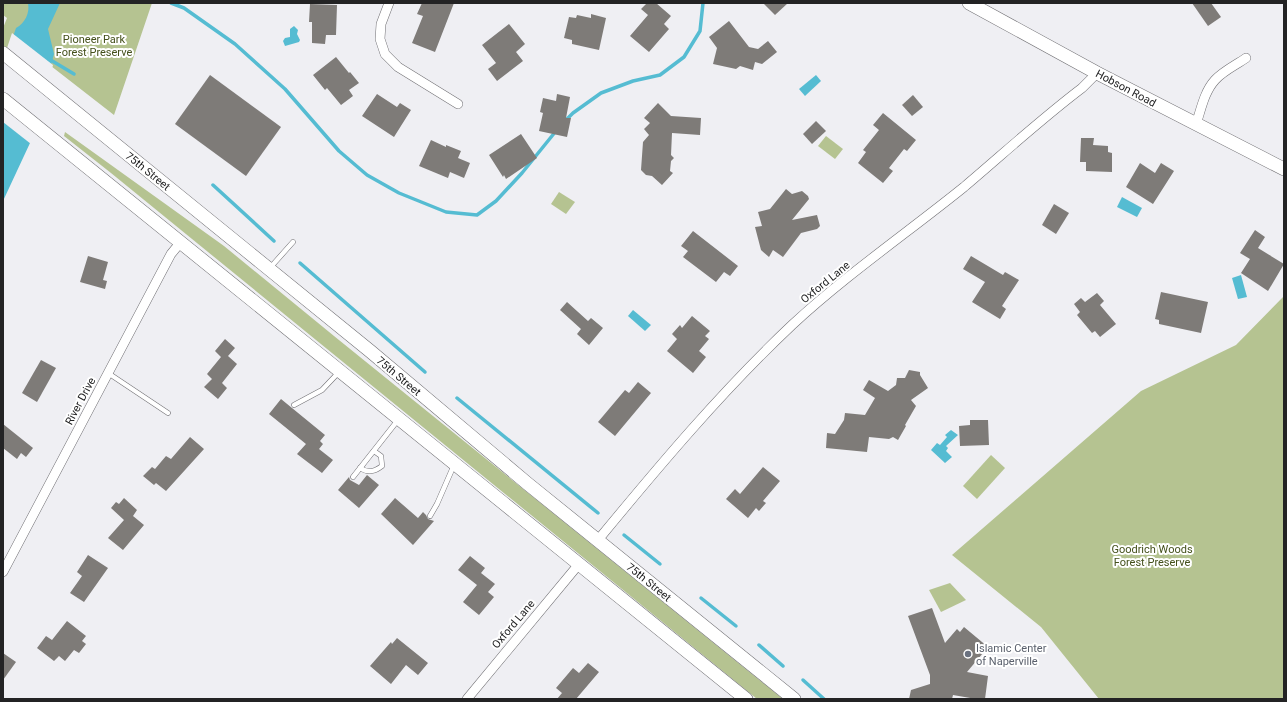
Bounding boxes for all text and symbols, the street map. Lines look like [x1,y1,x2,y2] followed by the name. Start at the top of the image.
[56,33,132,59] park label: Pioneer Park Forest Preserve
[1093,67,1158,110] street label: Hobson Road
[123,149,173,194] street label: 75th Street
[798,259,853,306] street label: Oxford Lane
[374,354,424,399] street label: 75th Street
[63,375,98,427] street label: River Drive
[1111,543,1193,569] park label: Goodrich Woods Forest Preserve
[624,560,674,605] street label: 75th Street
[489,597,538,651] street label: Oxford Lane
[976,642,1047,668] place label: Islamic Center of Naperville
[963,649,973,659] marker: Islamic Center of Naperville

